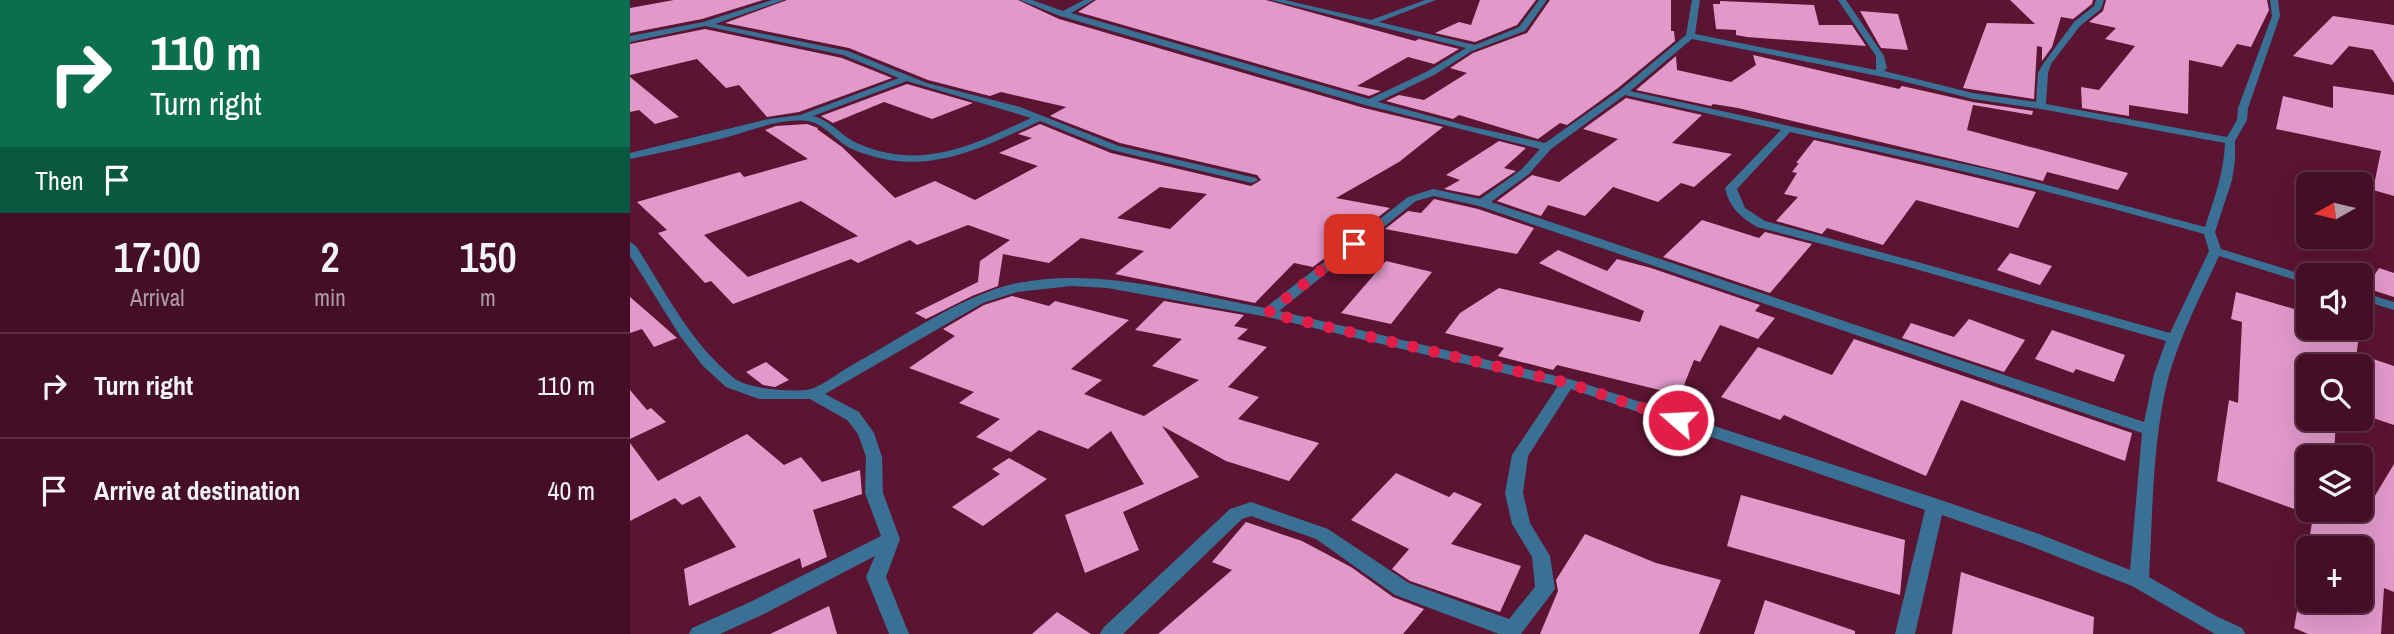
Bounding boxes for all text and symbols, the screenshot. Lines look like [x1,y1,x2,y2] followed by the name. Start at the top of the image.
[150,19,262,85] text: 110 m
[35,28,126,119] icon: right
[150,82,262,125] text: Turn right
[98,161,136,199] icon: arrive
[35,163,84,198] text: Then
[2296,172,2373,248] north arrow
[2296,172,2373,613] map controls
[1324,214,1384,274] pin
[1335,225,1373,263] icon: arrive
[113,229,201,285] text: 17:00
[320,229,340,285] text: 2
[459,229,517,285] text: 150
[2296,263,2373,340] button: sound
[130,282,184,313] text: Arrival
[314,282,346,313] text: min
[480,282,496,313] text: m
[2296,354,2373,431] button: search
[35,367,73,405] icon: right
[94,368,193,403] text: Turn right
[537,368,595,403] text: 110 m
[1641,383,1715,457] position arrow
[2296,445,2373,522] button: layers
[35,472,73,510] icon: arrive
[94,473,300,508] text: Arrive at destination
[548,473,595,508] text: 40 m
[2296,536,2373,613] button: +

